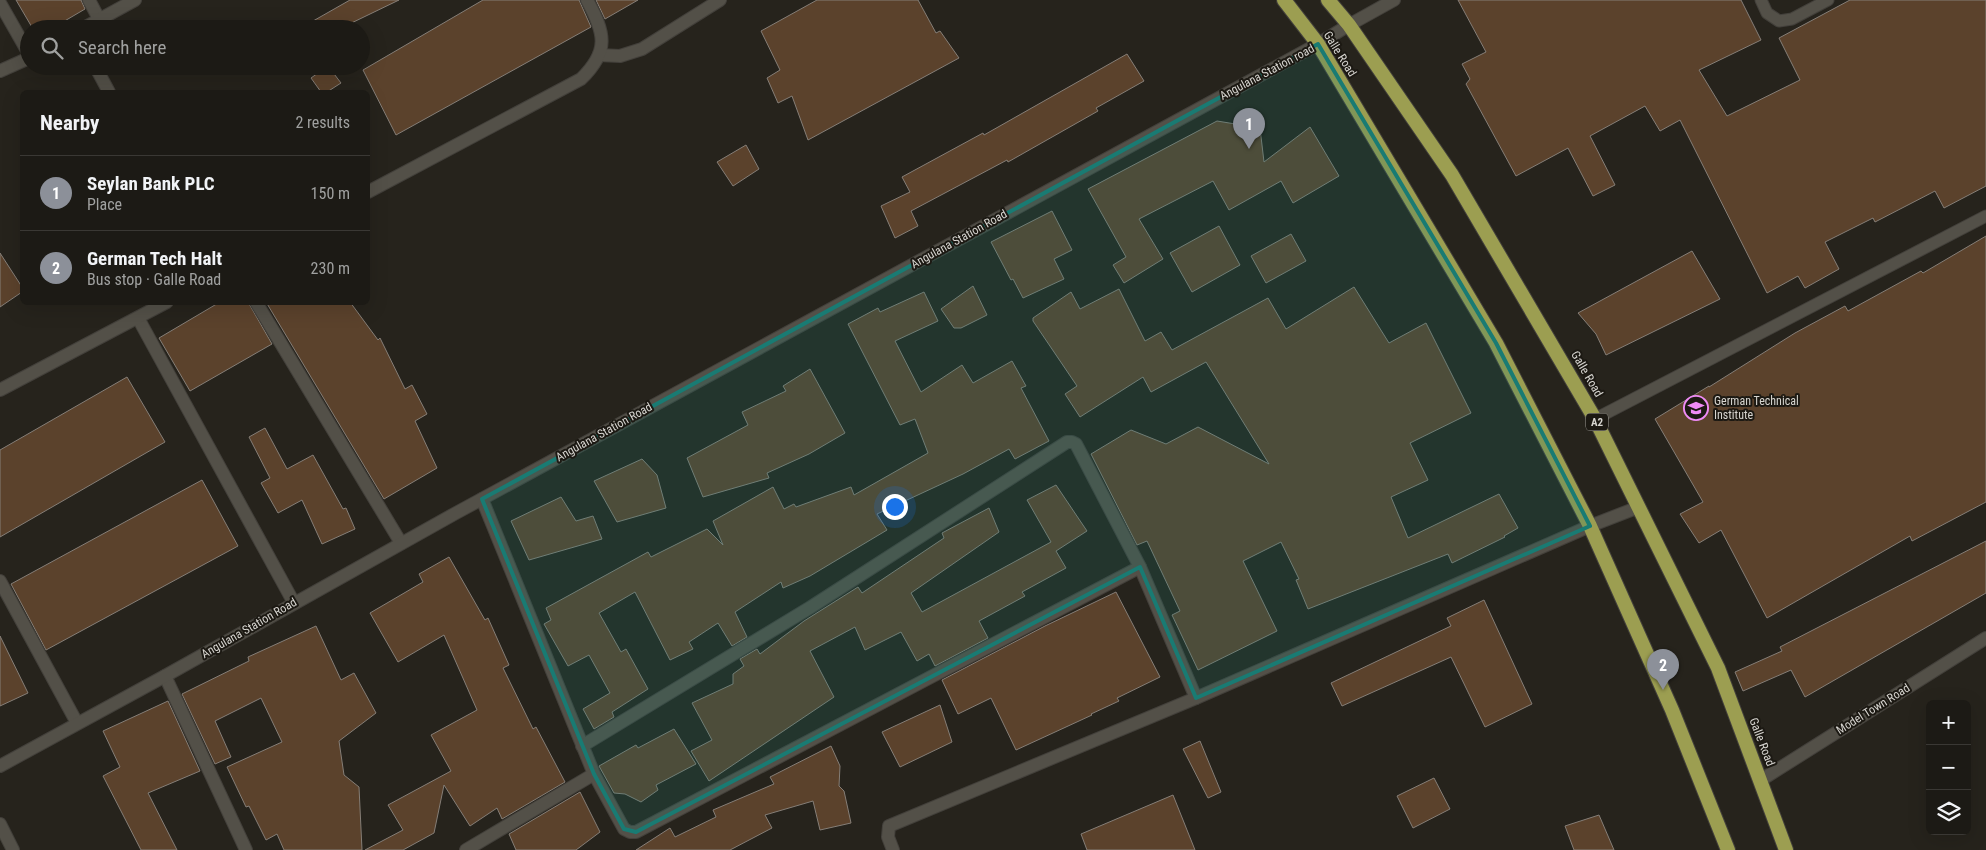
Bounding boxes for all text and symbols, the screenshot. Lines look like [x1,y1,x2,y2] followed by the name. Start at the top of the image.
[20,20,370,75] search box
[1321,29,1359,79] street label: Galle Road
[38,34,66,62] icon: search
[78,36,166,59] text: Search here
[1217,41,1317,103] street label: Angulana Station road
[1233,108,1265,149] pin: 1
[40,111,99,135] text: Nearby
[295,113,350,132] text: 2 results
[87,172,215,195] text: Seylan Bank PLC
[52,184,60,203] text: 1
[311,184,350,203] text: 150 m
[87,195,122,214] text: Place
[908,207,1010,271] street label: Angulana Station Road
[87,247,222,270] text: German Tech Halt
[52,259,60,278] text: 2
[311,259,350,278] text: 230 m
[87,270,221,289] text: Bus stop · Galle Road
[1568,348,1606,400] street label: Galle Road
[1714,394,1799,422] place label: German Technical Institute
[1683,395,1709,421] school or university icon: German Technical Institute
[553,400,655,464] street label: Angulana Station Road
[1586,414,1608,431] road number: A2
[882,494,908,520] your location
[199,595,299,661] street label: Angulana Station Road
[1647,649,1679,690] pin: 2
[1834,681,1912,737] street label: Model Town Road
[1926,700,1971,835] map controls
[1926,700,1971,745] button: +
[1746,716,1778,768] street label: Galle Road
[1926,745,1971,790] button: −
[1926,790,1971,835] button: layers

